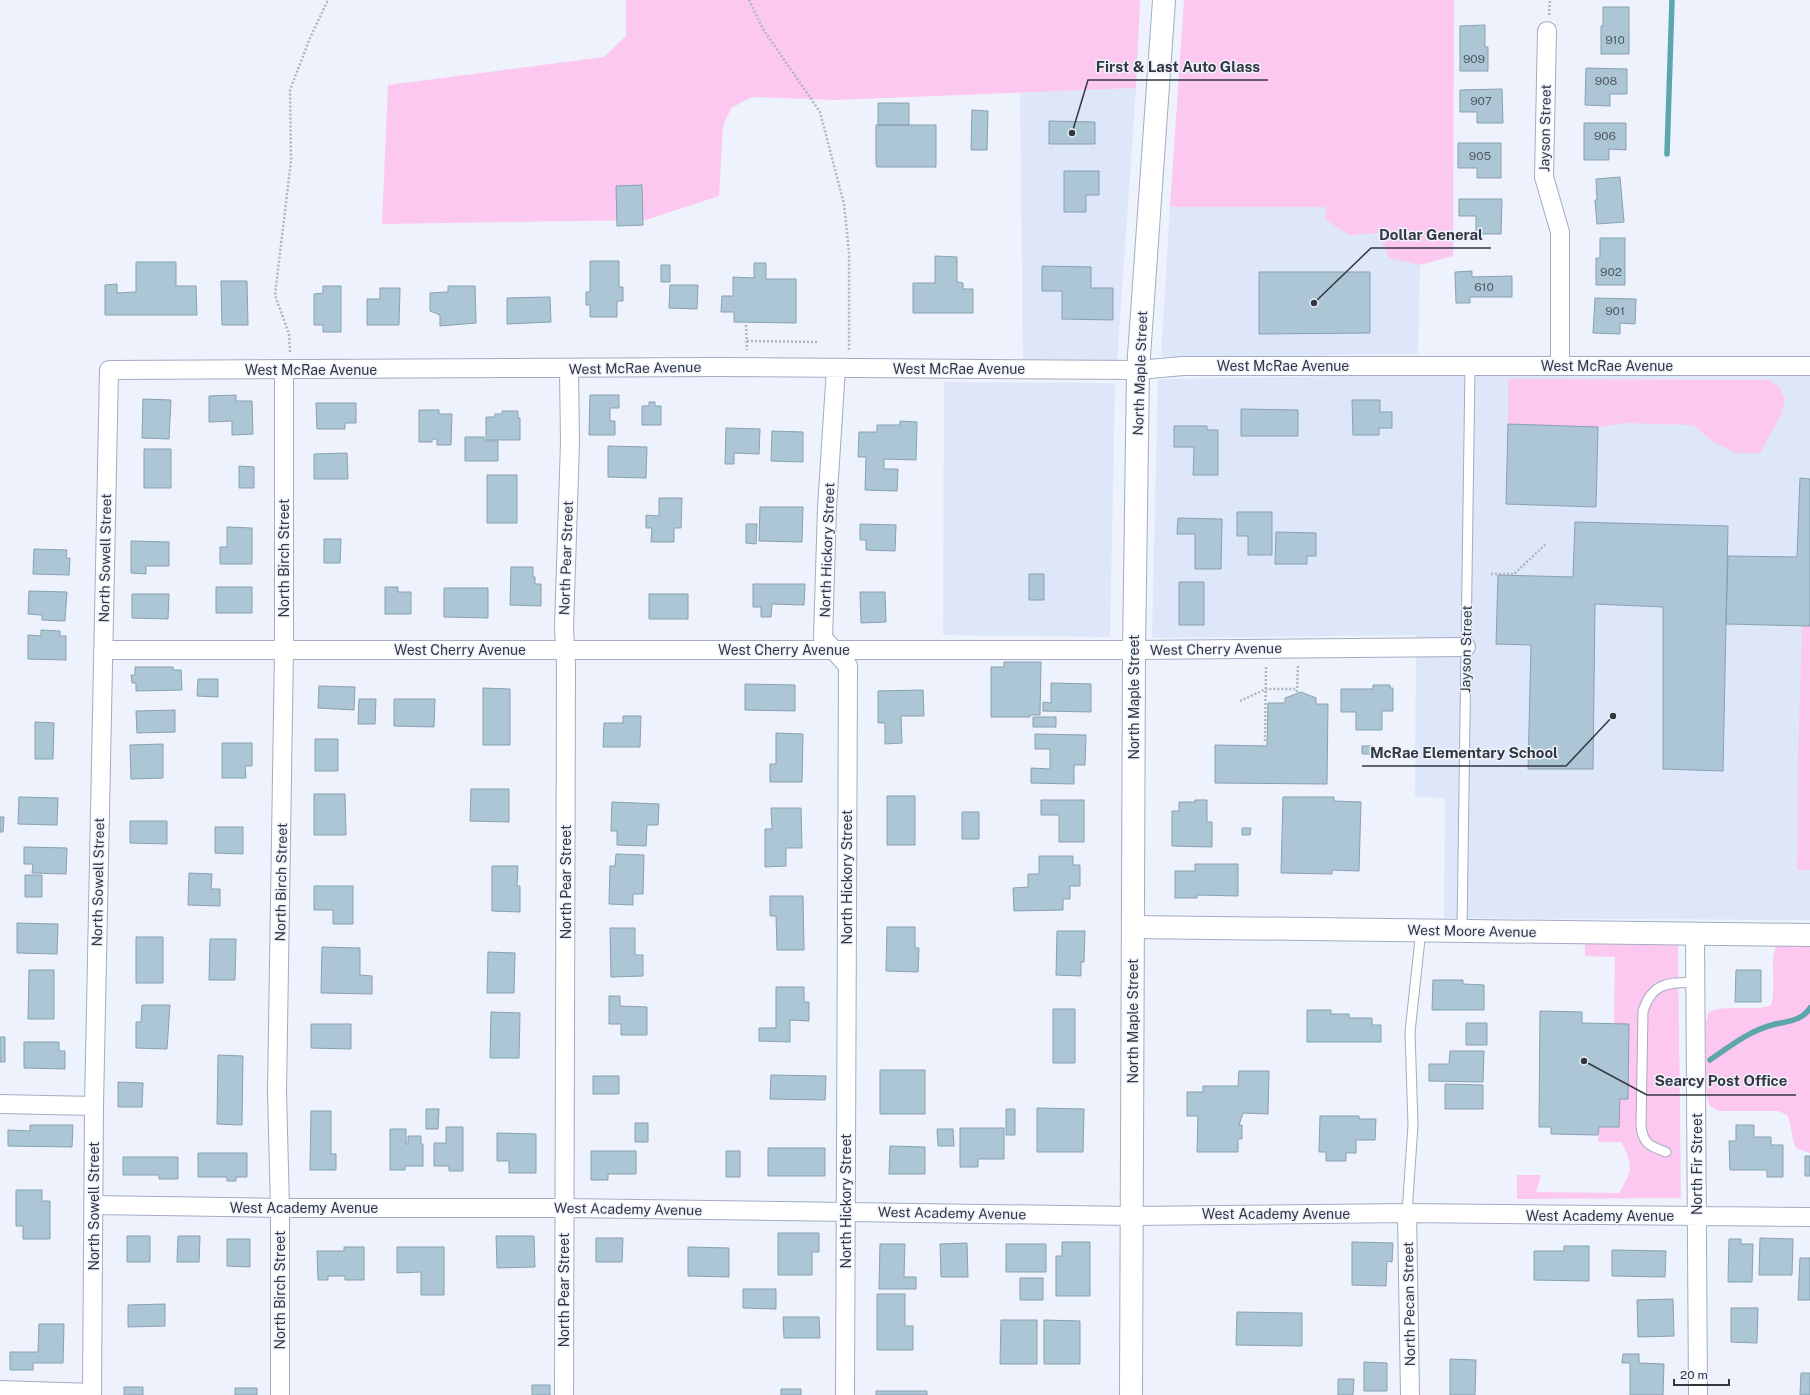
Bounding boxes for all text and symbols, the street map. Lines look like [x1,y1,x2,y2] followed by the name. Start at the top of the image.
[1605,33,1625,47] house number: 910
[1463,52,1485,66] house number: 909
[1088,53,1268,80] callout: First & Last Auto Glass
[1096,58,1260,75] text: First & Last Auto Glass
[1595,74,1617,88] house number: 908
[1536,84,1554,172] street label: Jayson Street
[1470,94,1492,108] house number: 907
[1594,129,1616,143] house number: 906
[1469,149,1492,163] house number: 905
[1371,221,1491,248] callout: Dollar General
[1379,226,1483,243] text: Dollar General
[1600,265,1622,279] house number: 902
[1474,280,1494,294] house number: 610
[1605,304,1625,318] house number: 901
[1130,310,1150,436] street label: North Maple Street
[1217,358,1349,374] street label: West McRae Avenue
[1541,358,1673,374] street label: West McRae Avenue
[569,359,701,377] street label: West McRae Avenue
[893,361,1025,377] street label: West McRae Avenue
[245,362,377,378] street label: West McRae Avenue
[817,482,837,618] street label: North Hickory Street
[96,493,114,623] street label: North Sowell Street
[276,499,292,617] street label: North Birch Street
[556,500,576,616] street label: North Pear Street
[1457,605,1475,693] street label: Jayson Street
[1126,634,1142,760] street label: North Maple Street
[1150,640,1282,658] street label: West Cherry Avenue
[394,642,526,658] street label: West Cherry Avenue
[718,642,850,658] street label: West Cherry Avenue
[1362,739,1566,766] callout: McRae Elementary School
[1370,744,1558,761] text: McRae Elementary School
[839,809,855,945] street label: North Hickory Street
[89,817,107,947] street label: North Sowell Street
[272,822,290,942] street label: North Birch Street
[558,825,574,939] street label: North Pear Street
[1407,922,1537,940] street label: West Moore Avenue
[1125,958,1141,1084] street label: North Maple Street
[1647,1068,1796,1095] callout: Searcy Post Office
[1655,1072,1787,1089] text: Searcy Post Office
[1689,1113,1705,1215] street label: North Fir Street
[838,1133,854,1269] street label: North Hickory Street
[86,1141,102,1271] street label: North Sowell Street
[230,1200,378,1216] street label: West Academy Avenue
[554,1200,702,1218] street label: West Academy Avenue
[878,1204,1026,1222] street label: West Academy Avenue
[1202,1206,1350,1222] street label: West Academy Avenue
[1526,1208,1674,1224] street label: West Academy Avenue
[272,1231,288,1349] street label: North Birch Street
[556,1233,572,1347] street label: North Pear Street
[1400,1241,1418,1367] street label: North Pecan Street
[1674,1361,1729,1387] scale bar
[1680,1368,1708,1382] text: 20 m

